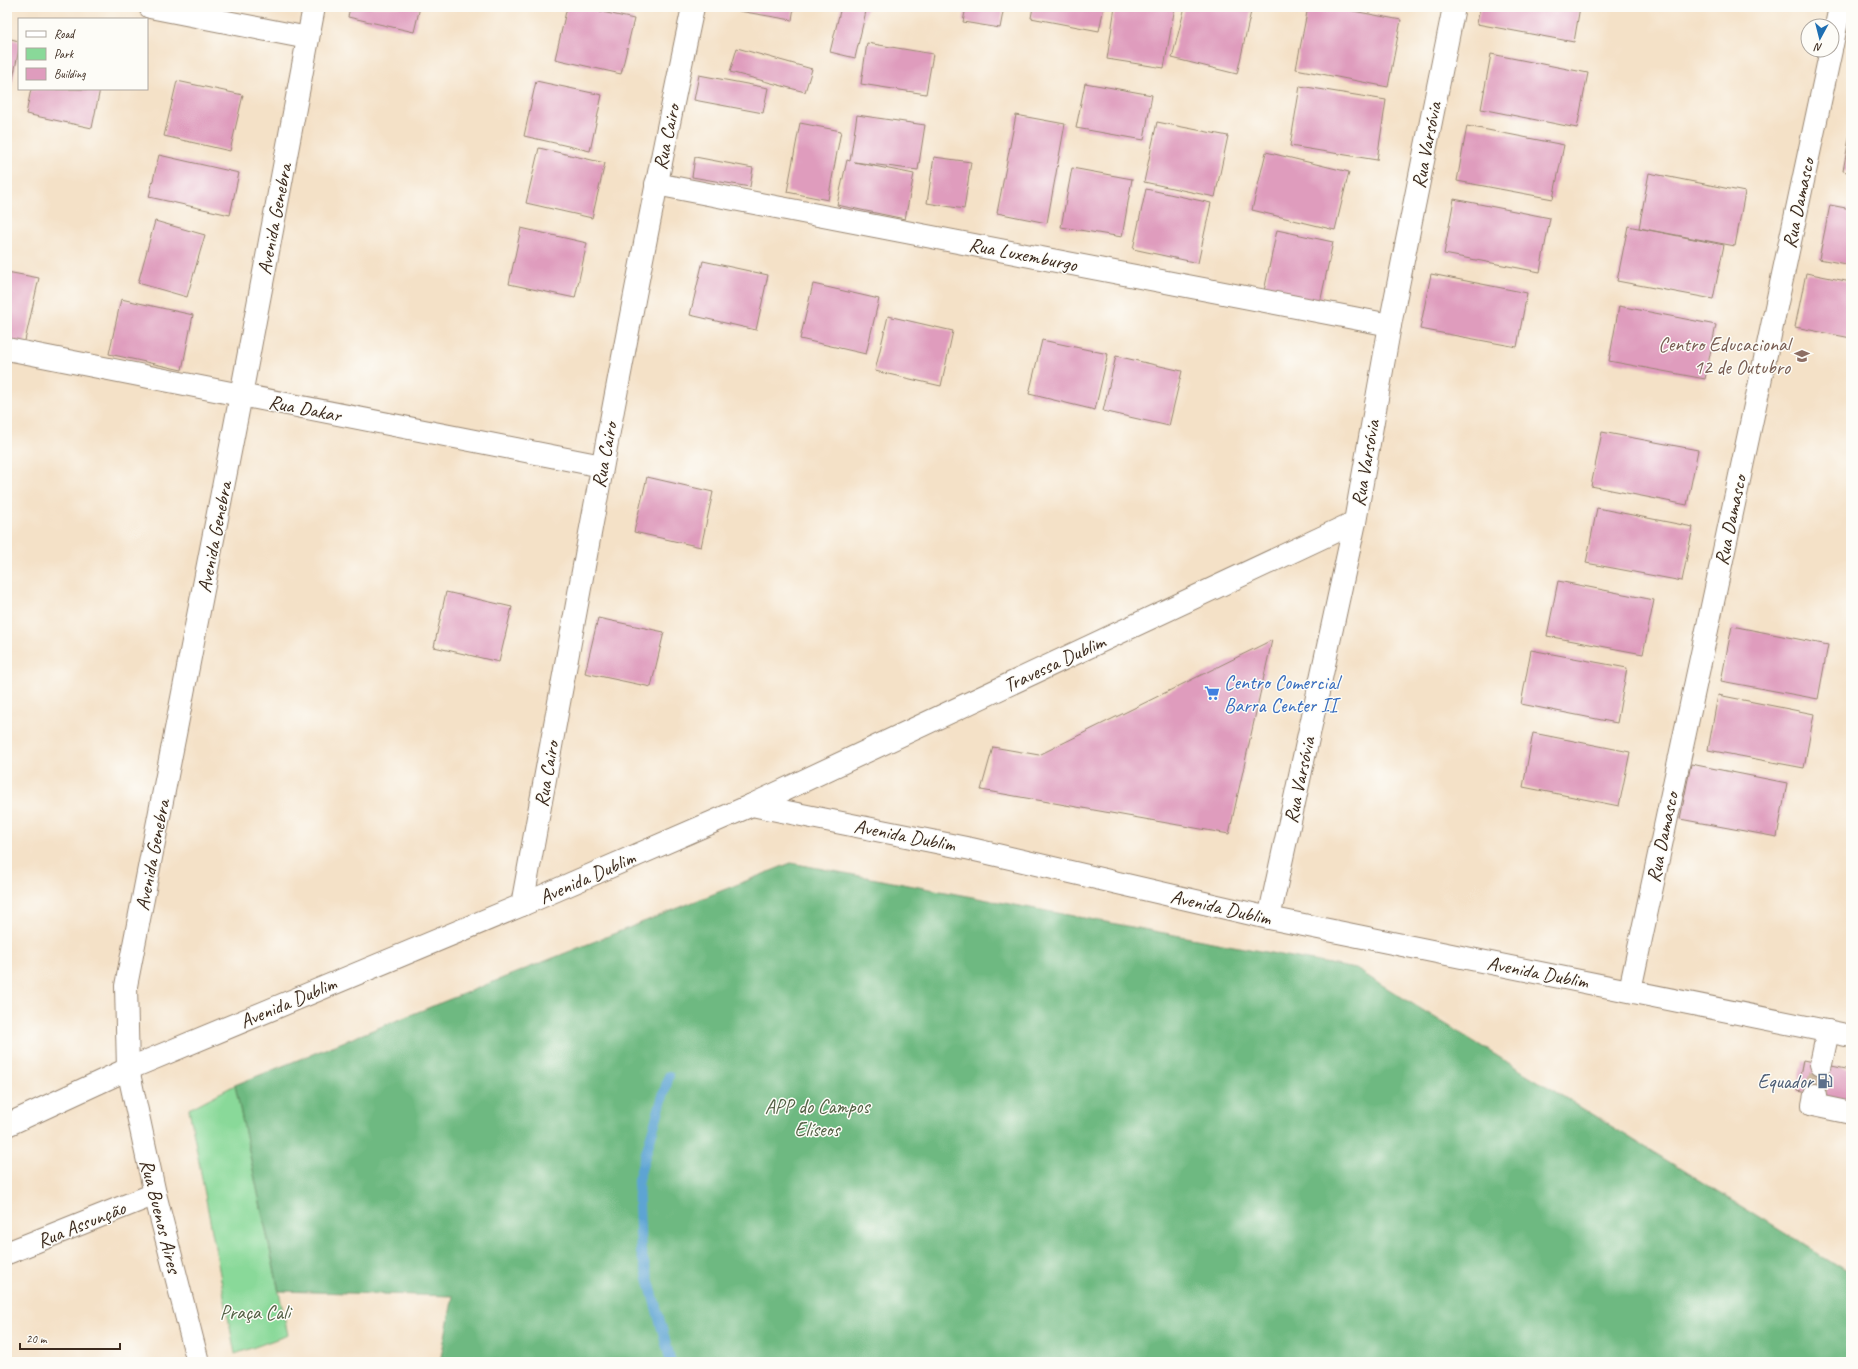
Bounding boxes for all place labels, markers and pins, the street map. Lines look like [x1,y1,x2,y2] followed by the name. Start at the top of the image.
[1658,332,1794,380] place label: Centro Educacional 12 de Outubro
[1793,347,1811,365] school or university icon: Centro Educacional 12 de Outubro
[1224,670,1342,718] place label: Centro Comercial Barra Center II
[1203,684,1221,702] supermarket icon: Centro Comercial Barra Center II
[1758,1069,1815,1094] place label: Equador
[1816,1072,1834,1090] fuel station icon: Equador

